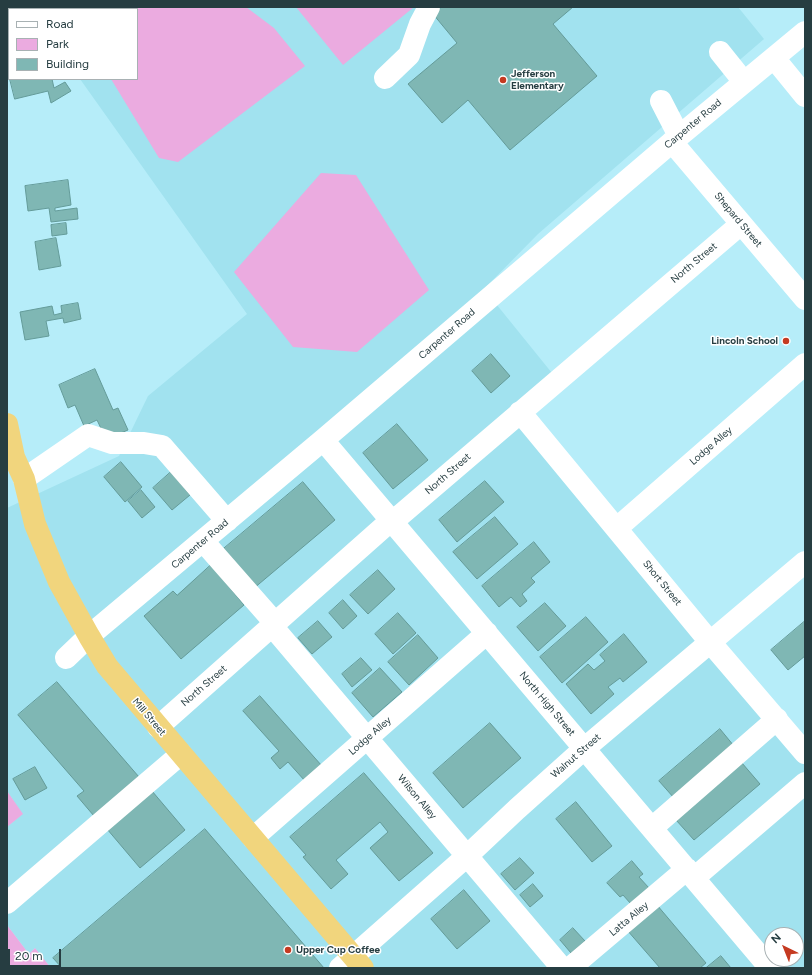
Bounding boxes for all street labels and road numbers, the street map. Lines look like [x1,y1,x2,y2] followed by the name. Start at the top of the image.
[662,97,724,151] street label: Carpenter Road
[712,190,764,250] street label: Shepard Street
[668,240,720,286] street label: North Street
[416,306,478,362] street label: Carpenter Road
[687,424,735,468] street label: Lodge Alley
[423,451,473,497] street label: North Street
[169,517,231,571] street label: Carpenter Road
[640,558,684,608] street label: Short Street
[179,663,229,709] street label: North Street
[517,669,577,739] street label: North High Street
[130,696,168,738] street label: Mill Street
[346,714,394,758] street label: Lodge Alley
[549,731,603,781] street label: Walnut Street
[395,772,439,822] street label: Wilson Alley
[607,899,651,939] street label: Latta Alley

